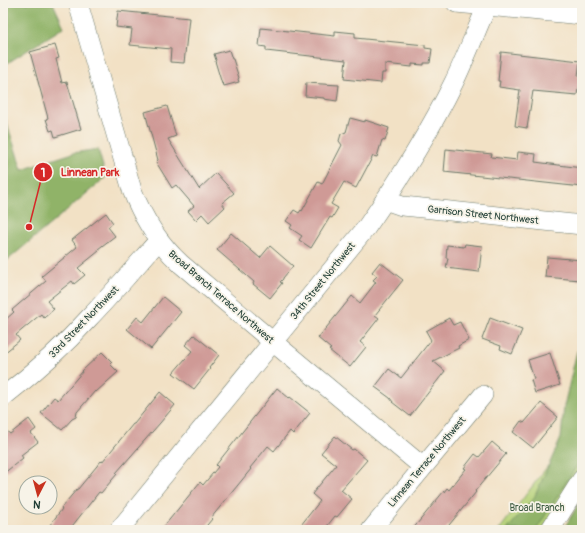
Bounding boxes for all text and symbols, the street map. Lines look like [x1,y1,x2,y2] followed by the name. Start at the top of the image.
[33,161,128,184] callout: Linnean Park
[41,166,45,181] text: 1
[61,166,120,179] text: Linnean Park
[427,203,540,227] street label: Garrison Street Northwest
[288,239,359,322] street label: 34th Street Northwest
[166,248,277,347] street label: Broad Branch Terrace Northwest
[47,283,122,361] street label: 33rd Street Northwest
[386,414,469,510] street label: Linnean Terrace Northwest
[18,475,58,515] north arrow
[32,498,41,511] text: N
[509,502,565,514] park label: Broad Branch

